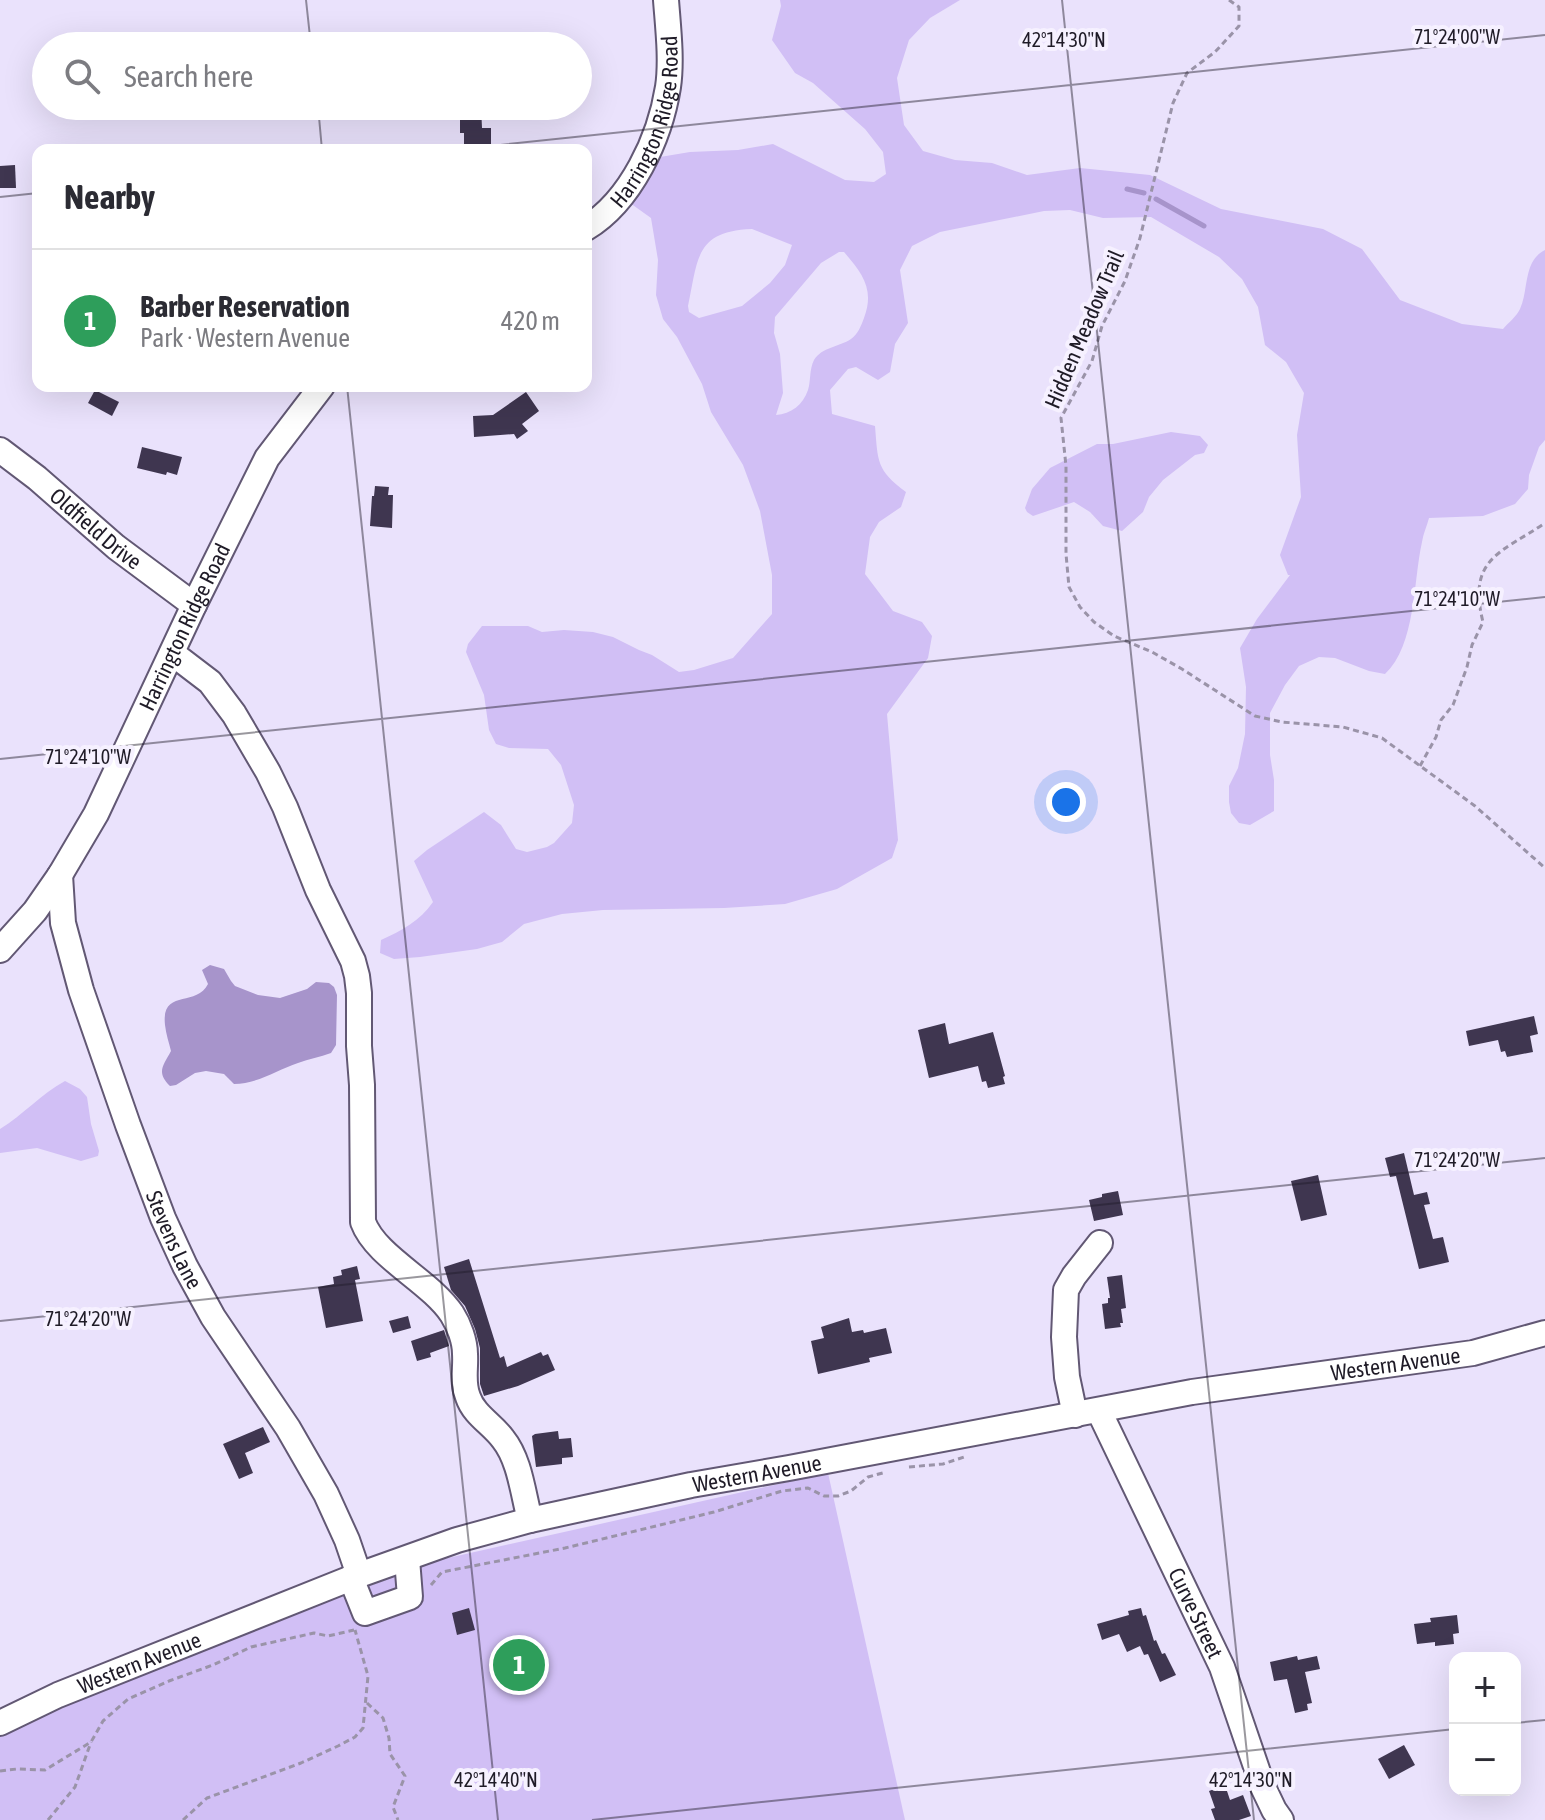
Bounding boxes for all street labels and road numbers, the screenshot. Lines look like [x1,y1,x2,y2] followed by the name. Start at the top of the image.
[604,35,683,213] street label: Harrington Ridge Road
[1039,246,1129,412] street label: Hidden Meadow Trail
[45,482,147,575] street label: Oldfield Drive
[133,539,235,715] street label: Harrington Ridge Road
[141,1187,208,1293] street label: Stevens Lane
[1329,1342,1462,1386] street label: Western Avenue
[691,1449,824,1497] street label: Western Avenue
[1163,1563,1229,1662] street label: Curve Street
[74,1626,205,1699] street label: Western Avenue

